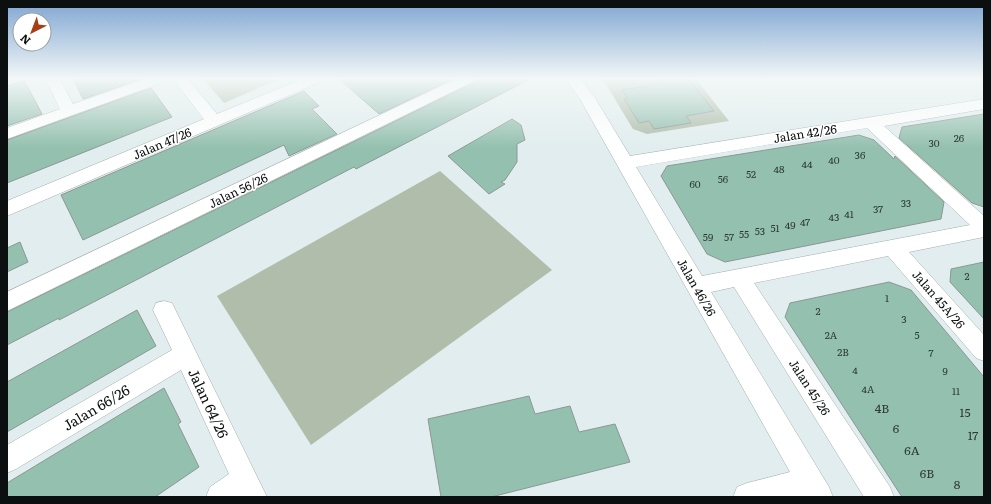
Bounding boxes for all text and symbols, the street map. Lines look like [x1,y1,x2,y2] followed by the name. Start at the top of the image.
[12,12,52,52] north arrow
[16,31,33,49] text: N
[772,119,838,147] street label: Jalan 42/26
[130,122,195,163] street label: Jalan 47/26
[954,130,965,145] house number: 26
[928,135,940,150] house number: 30
[855,147,866,162] house number: 36
[828,152,840,167] house number: 40
[801,156,813,171] house number: 44
[773,161,785,176] house number: 48
[746,166,756,181] house number: 52
[205,168,271,212] street label: Jalan 56/26
[718,171,729,186] house number: 56
[689,176,701,191] house number: 60
[901,195,911,210] house number: 33
[873,201,883,216] house number: 37
[844,206,854,221] house number: 41
[829,209,839,224] house number: 43
[800,214,810,229] house number: 47
[785,217,795,232] house number: 49
[770,220,780,235] house number: 51
[755,223,765,238] house number: 53
[739,226,749,241] house number: 55
[703,229,713,244] house number: 59
[724,229,734,244] house number: 57
[673,255,721,320] street label: Jalan 46/26
[908,266,970,333] street label: Jalan 45A/26
[964,268,970,283] house number: 2
[885,290,889,305] house number: 1
[815,303,821,318] house number: 2
[901,311,907,326] house number: 3
[825,327,838,342] house number: 2A
[914,327,920,342] house number: 5
[837,344,849,359] house number: 2B
[928,345,934,360] house number: 7
[785,355,835,419] street label: Jalan 45/26
[852,362,858,377] house number: 4
[942,363,948,378] house number: 9
[184,365,234,442] street label: Jalan 64/26
[59,379,134,435] street label: Jalan 66/26
[862,381,875,396] house number: 4A
[952,383,960,398] house number: 11
[875,399,889,417] house number: 4B
[960,403,970,421] house number: 15
[893,419,900,437] house number: 6
[968,426,978,444] house number: 17
[904,441,920,459] house number: 6A
[920,464,934,482] house number: 6B
[954,475,961,493] house number: 8

